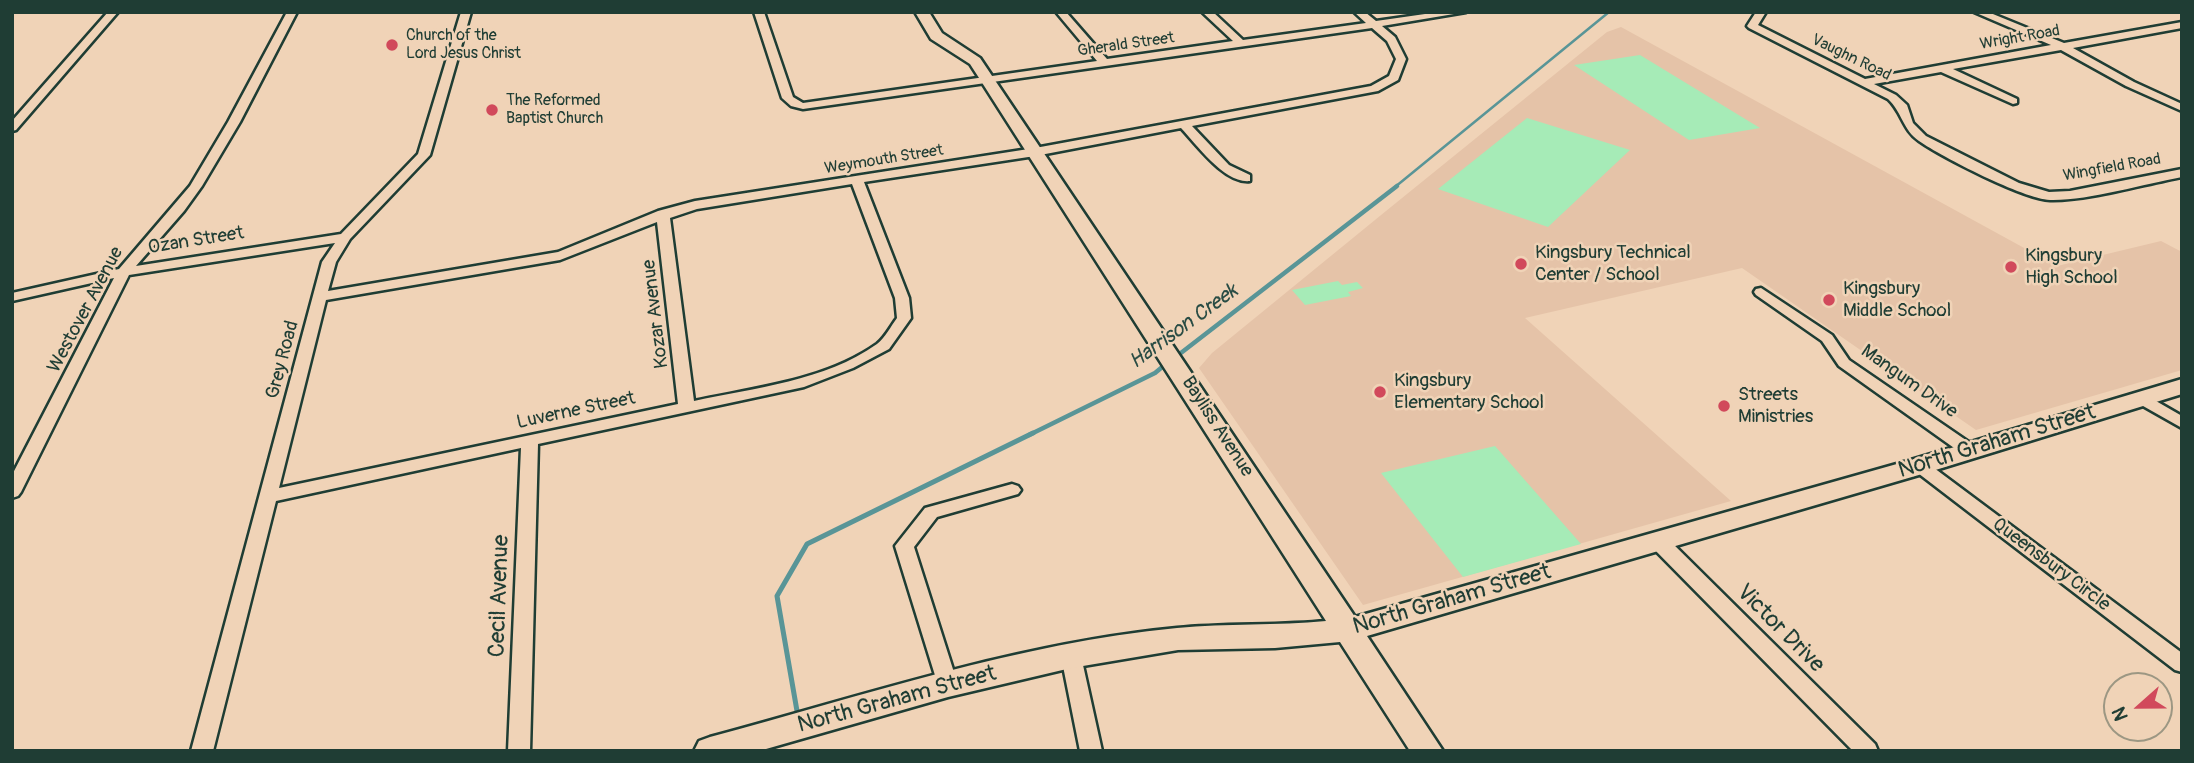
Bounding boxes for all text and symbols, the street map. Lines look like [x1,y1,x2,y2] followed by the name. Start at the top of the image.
[1978,22,2062,54] street label: Wright Road
[406,26,521,64] place label: Church of the Lord Jesus Christ
[1076,29,1176,61] street label: Gherald Street
[1808,30,1894,86] street label: Vaughn Road
[384,37,400,53] marker: Church of the Lord Jesus Christ
[506,91,603,129] place label: The Reformed Baptist Church
[484,102,500,118] marker: The Reformed Baptist Church
[823,141,945,179] street label: Weymouth Street
[2062,150,2162,186] street label: Wingfield Road
[146,222,246,260] street label: Ozan Street
[1535,242,1691,286] place label: Kingsbury Technical Center / School
[43,243,129,377] street label: Westover Avenue
[2025,245,2118,289] place label: Kingsbury High School
[1513,256,1529,272] marker: Kingsbury Technical Center / School
[638,258,674,370] street label: Kozar Avenue
[2003,259,2019,275] marker: Kingsbury High School
[1843,278,1951,322] place label: Kingsbury Middle School
[1125,279,1243,375] water label: Harrison Creek
[1821,292,1837,308] marker: Kingsbury Middle School
[262,318,304,402] street label: Grey Road
[1856,340,1962,424] street label: Mangum Drive
[1394,370,1544,414] place label: Kingsbury Elementary School
[1176,373,1258,481] street label: Bayliss Avenue
[1372,384,1388,400] marker: Kingsbury Elementary School
[1738,384,1813,428] place label: Streets Ministries
[515,387,637,435] street label: Luverne Street
[1716,398,1732,414] marker: Streets Ministries
[1895,399,2099,485] street label: North Graham Street
[1988,513,2114,617] street label: Queensbury Circle
[484,534,516,658] street label: Cecil Avenue
[1350,559,1554,641] street label: North Graham Street
[1730,579,1830,679] street label: Victor Drive
[795,660,999,740] street label: North Graham Street
[2103,672,2173,742] north arrow
[2107,704,2134,724] text: N

